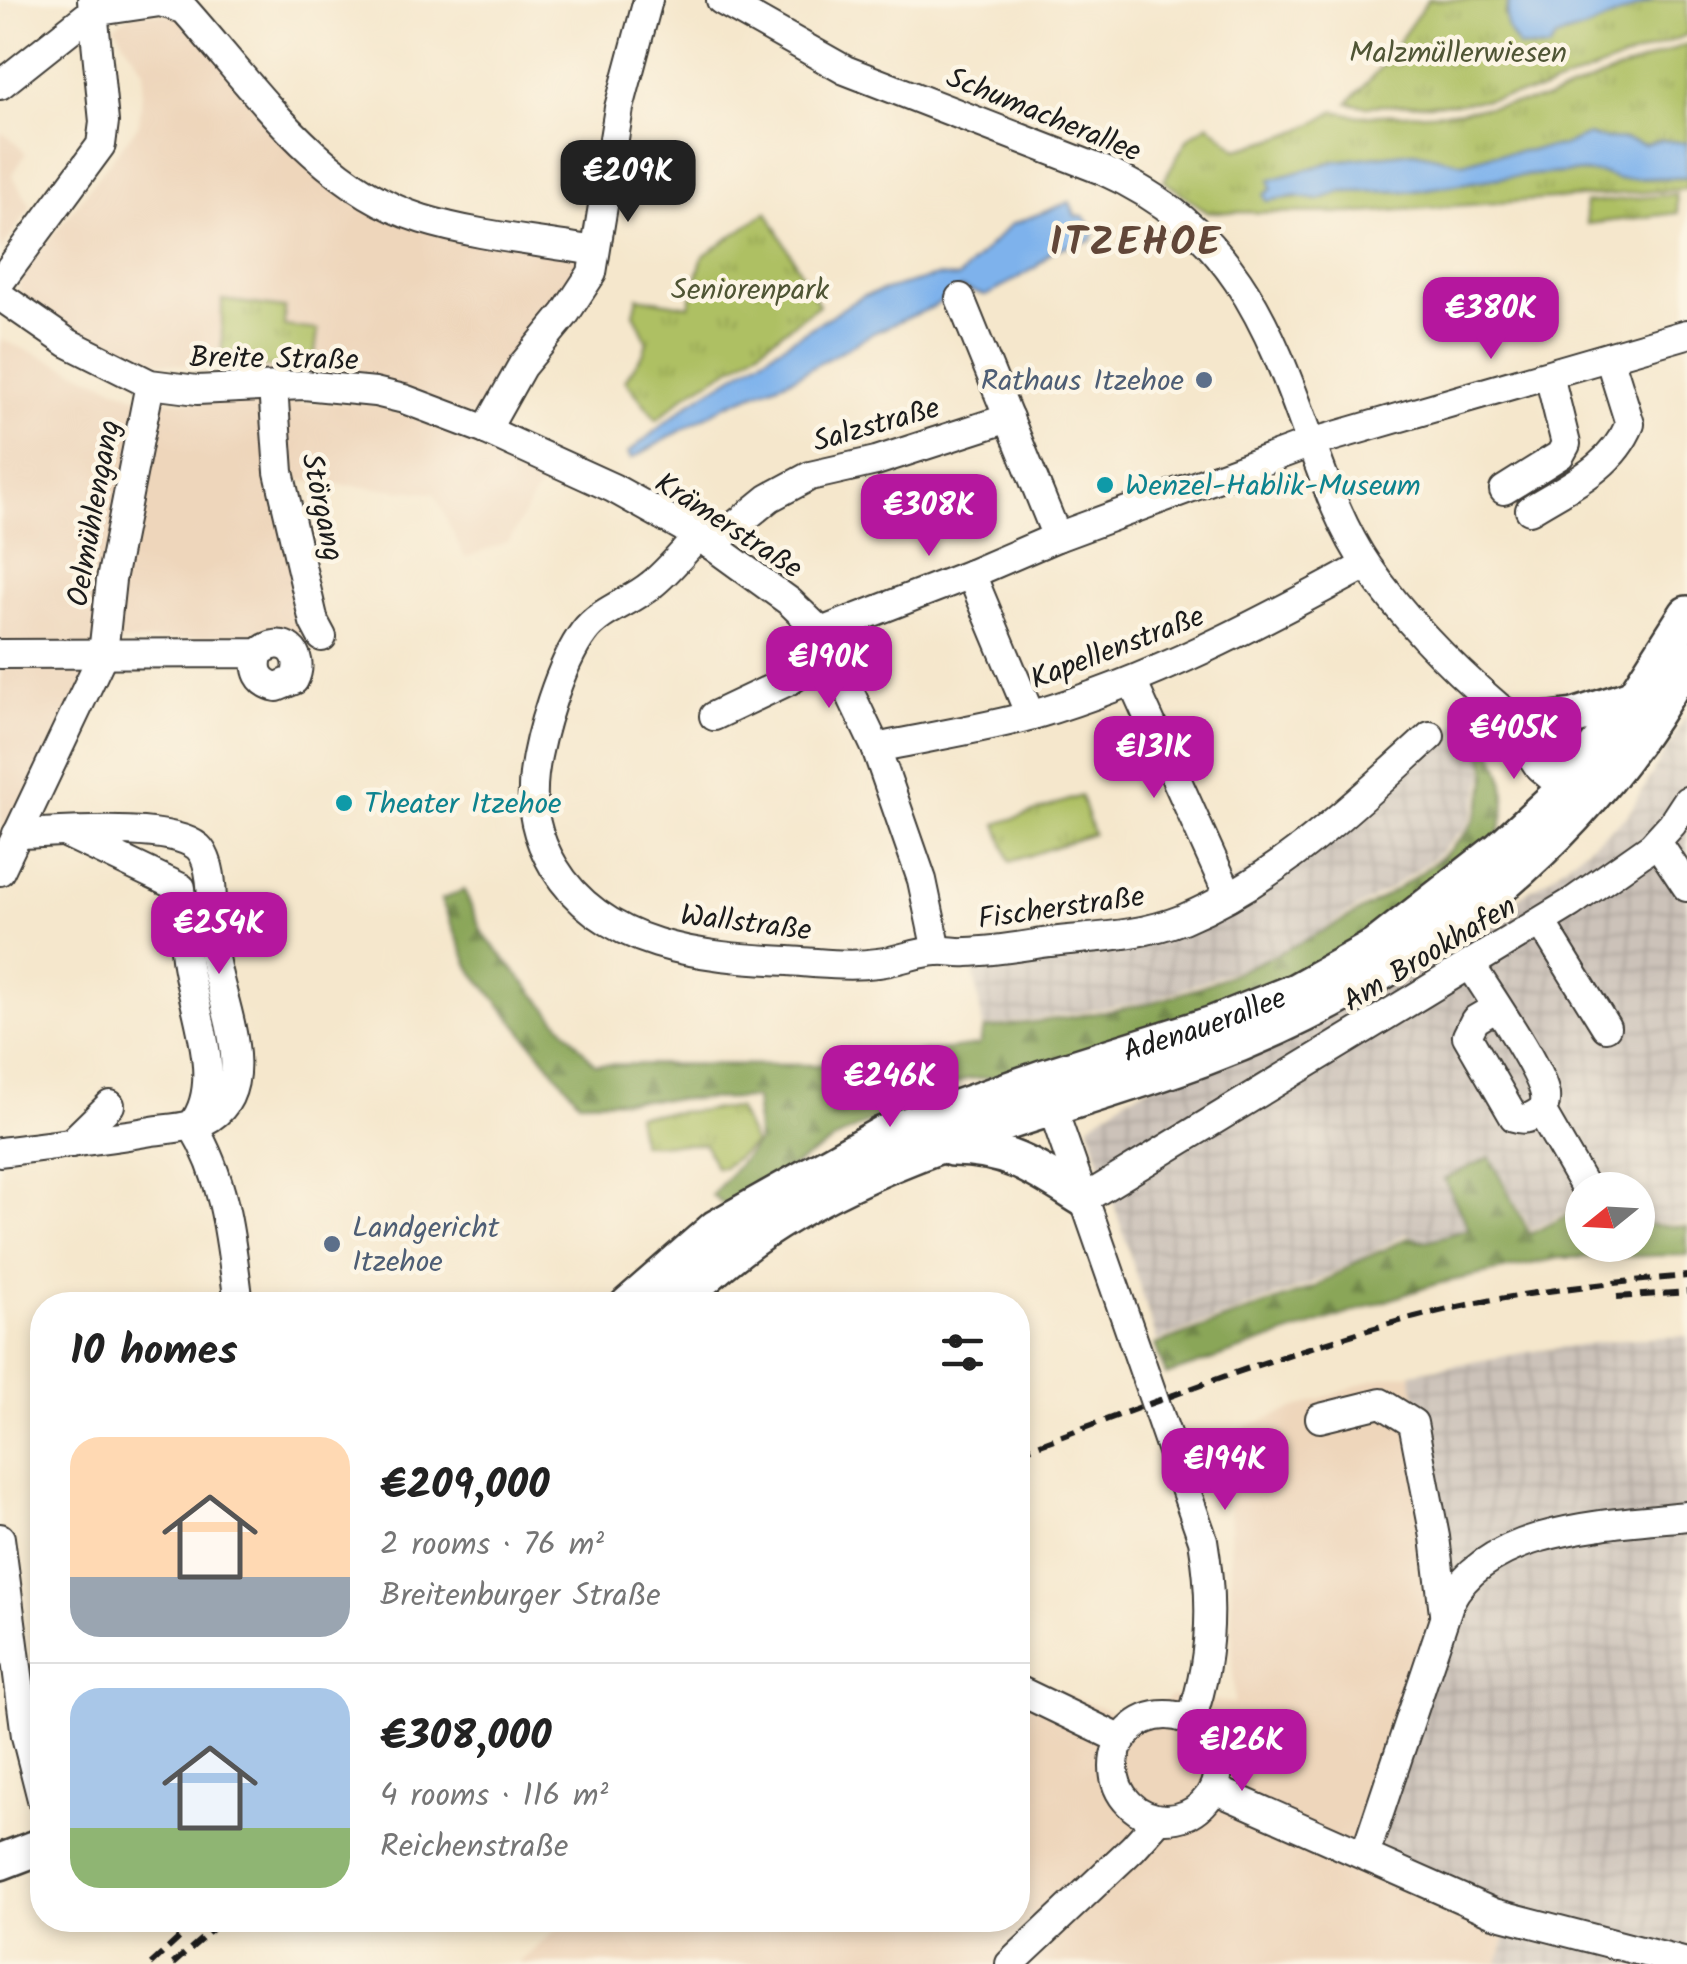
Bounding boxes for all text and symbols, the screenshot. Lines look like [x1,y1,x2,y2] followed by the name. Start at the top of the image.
[1349,30,1567,78] park label: Malzmüllerwiesen
[939,55,1148,177] street label: Schumacherallee
[558,140,698,225] pin: €209K
[583,147,673,198] text: €209K
[1050,212,1222,276] district label: ITZEHOE
[671,267,830,315] park label: Seniorenpark
[1421,277,1561,362] pin: €380K
[1445,284,1537,335] text: €380K
[189,335,359,385] street label: Breite Straße
[981,358,1184,406] place label: Rathaus Itzehoe
[1193,369,1215,391] marker: Rathaus Itzehoe
[807,385,946,467] street label: Salzstraße
[55,416,135,611] street label: Oelmühlengang
[286,449,356,566] street label: Störgang
[644,461,812,593] street label: Krämerstraße
[1125,463,1421,511] place label: Wenzel-Hablik-Museum
[859,474,999,559] pin: €308K
[1094,474,1116,496] marker: Wenzel-Hablik-Museum
[883,481,975,532] text: €308K
[1024,594,1212,704] street label: Kapellenstraße
[759,626,899,711] pin: €190K
[788,633,870,684] text: €190K
[1444,697,1584,782] pin: €405K
[1469,704,1559,755] text: €405K
[1084,716,1224,801] pin: €131K
[1116,723,1192,774] text: €131K
[364,781,562,829] place label: Theater Itzehoe
[333,792,355,814] marker: Theater Itzehoe
[975,874,1148,944] street label: Fischerstraße
[1334,884,1526,1026] street label: Am Brookhafen
[149,892,289,977] pin: €254K
[677,892,814,956] street label: Wallstraße
[173,899,265,950] text: €254K
[1117,975,1294,1077] street label: Adenauerallee
[820,1045,960,1130] pin: €246K
[844,1052,937,1103] text: €246K
[1565,1172,1655,1262] north arrow
[1565,1172,1655,1262] map controls
[352,1205,500,1287] place label: Landgericht Itzehoe
[321,1233,343,1255] marker: Landgericht Itzehoe
[70,1319,238,1386] text: 10 homes
[935,1325,990,1380] icon: filters
[1155,1428,1295,1513] pin: €194K
[1184,1435,1266,1486] text: €194K
[380,1453,550,1520] text: €209,000
[150,1477,270,1597] icon: home
[380,1520,604,1571] text: 2 rooms · 76 m²
[380,1571,661,1622] text: Breitenburger Straße
[380,1704,552,1771] text: €308,000
[1172,1709,1312,1794] pin: €126K
[1199,1716,1285,1767] text: €126K
[150,1728,270,1848] icon: home
[380,1771,608,1822] text: 4 rooms · 116 m²
[380,1822,568,1873] text: Reichenstraße

